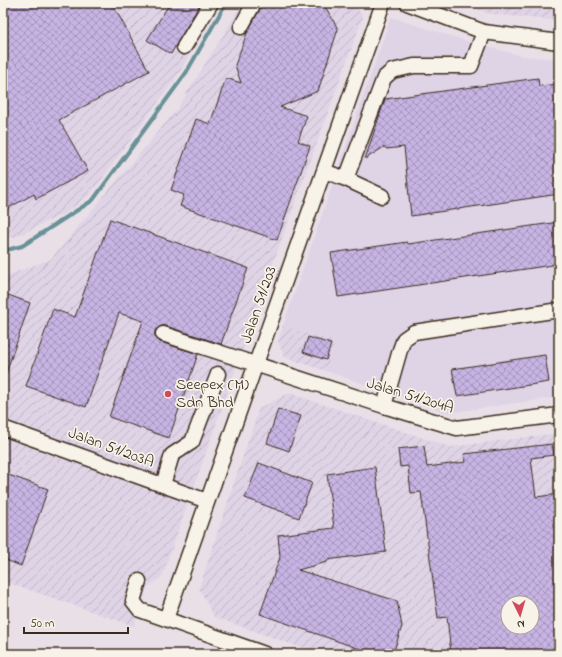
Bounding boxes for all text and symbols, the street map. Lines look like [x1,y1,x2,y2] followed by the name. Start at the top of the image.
[235,263,283,347] street label: Jalan 51/203
[363,371,457,421] street label: Jalan 51/204A
[176,373,249,415] place label: Seepex (M) Sdn Bhd
[163,389,173,399] marker: Seepex (M) Sdn Bhd
[65,421,158,475] street label: Jalan 51/203A
[500,595,540,635] north arrow
[24,609,128,635] scale bar
[30,615,54,633] text: 50 m
[516,616,525,632] text: N

